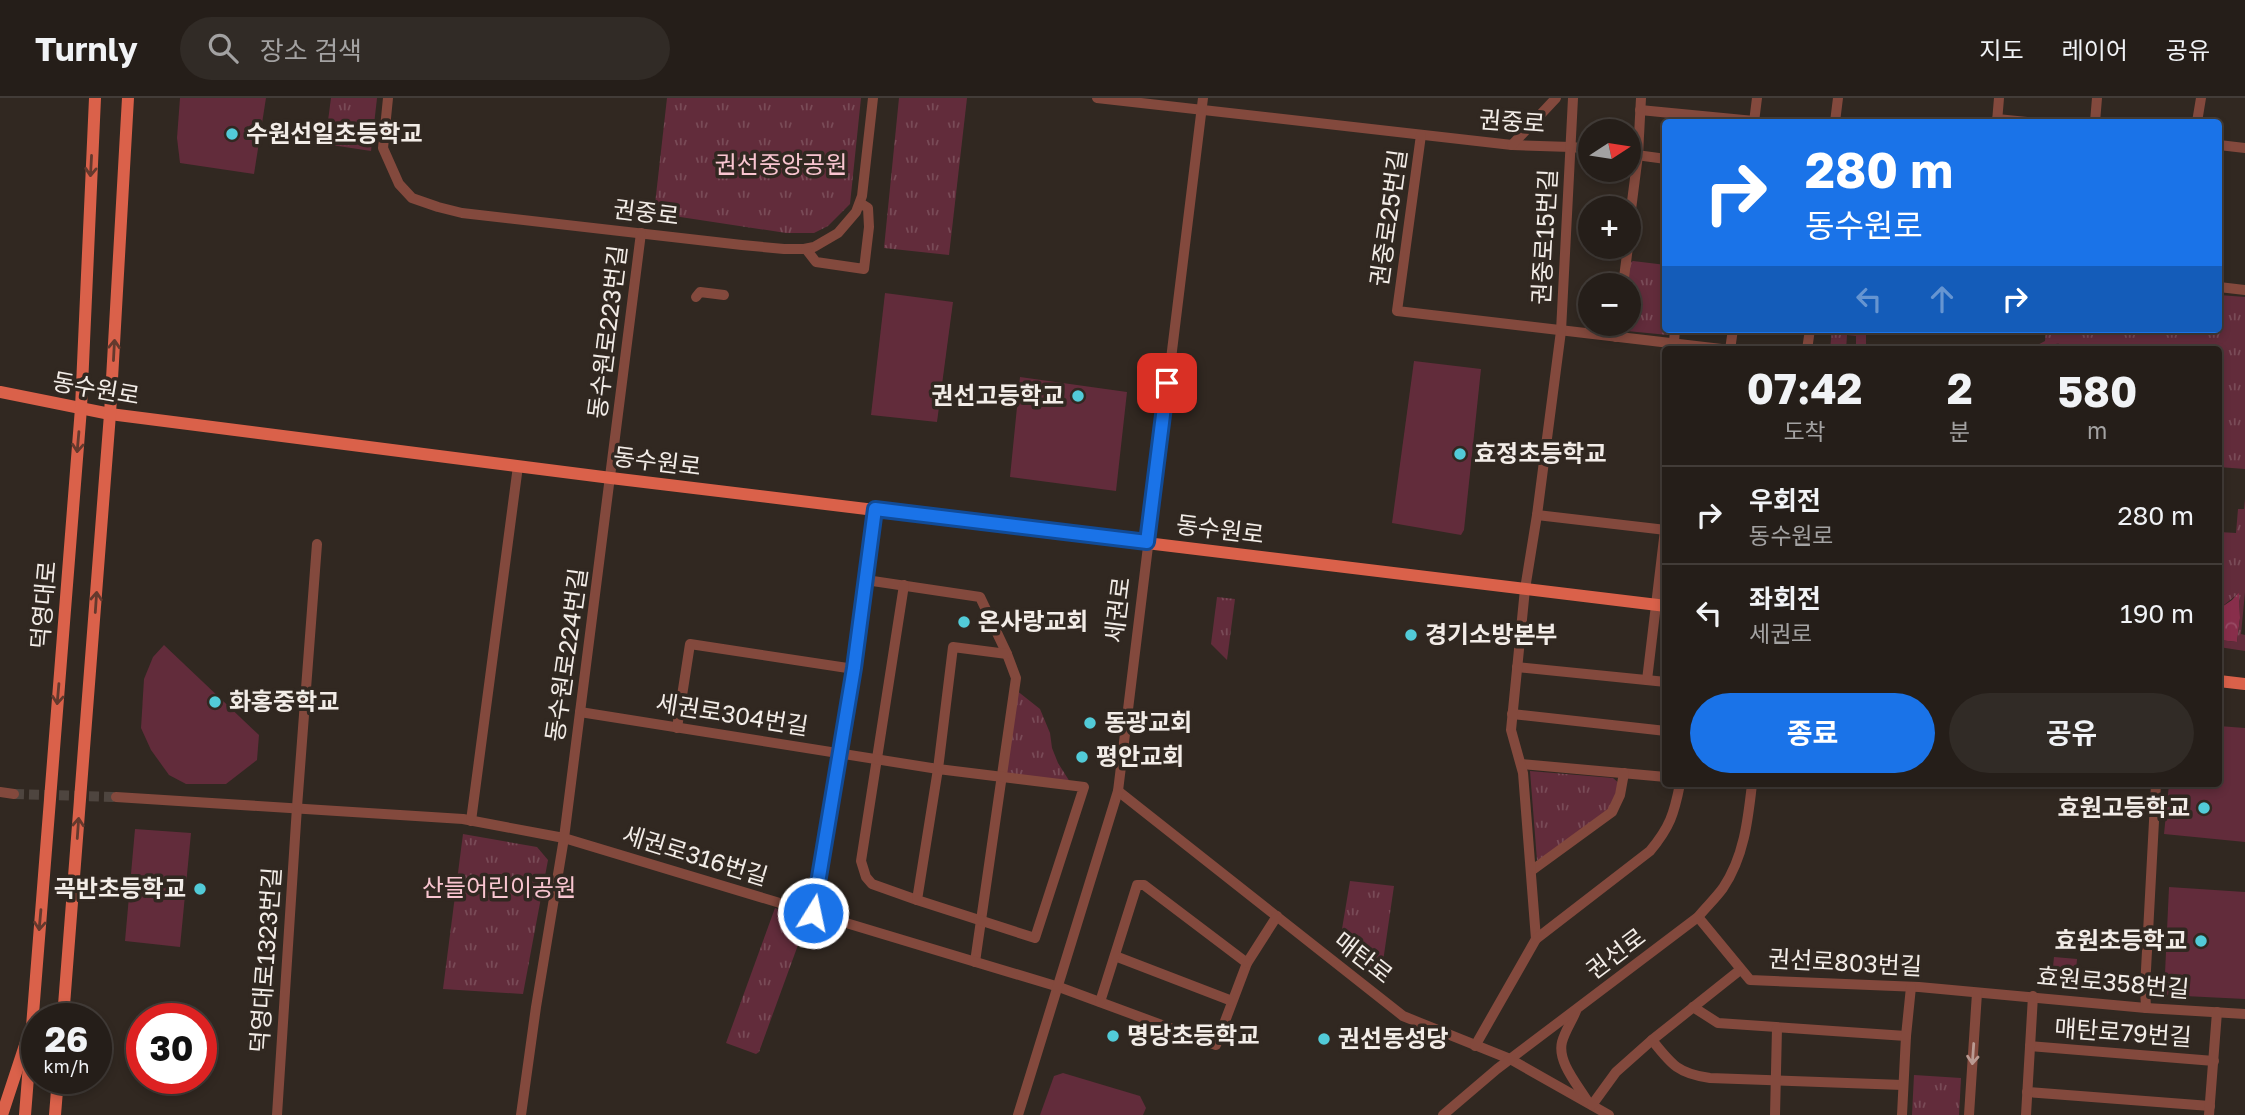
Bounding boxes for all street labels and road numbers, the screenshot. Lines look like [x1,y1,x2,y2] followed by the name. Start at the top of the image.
[1478,104,1546,137] street label: 권중로
[1364,147,1411,288] street label: 권중로25번길
[1525,168,1562,306] street label: 권중로15번길
[612,193,681,230] street label: 권중로
[581,244,632,420] street label: 동수원로223번길
[50,366,142,409] street label: 동수원로
[612,441,703,480] street label: 동수원로
[1175,509,1266,548] street label: 동수원로
[24,560,61,650] street label: 덕영대로
[539,566,592,743] street label: 동수원로224번길
[1098,575,1135,644] street label: 세권로
[654,687,811,740] street label: 세권로304번길
[619,819,772,890] street label: 세권로316번길
[244,866,285,1054] street label: 덕영대로1323번길
[1580,921,1650,984] street label: 권선로
[1329,925,1399,989] street label: 매탄로
[1767,943,1923,980] street label: 권선로803번길
[2036,960,2191,1003] street label: 효원로358번길
[2053,1012,2193,1051] street label: 매탄로79번길

